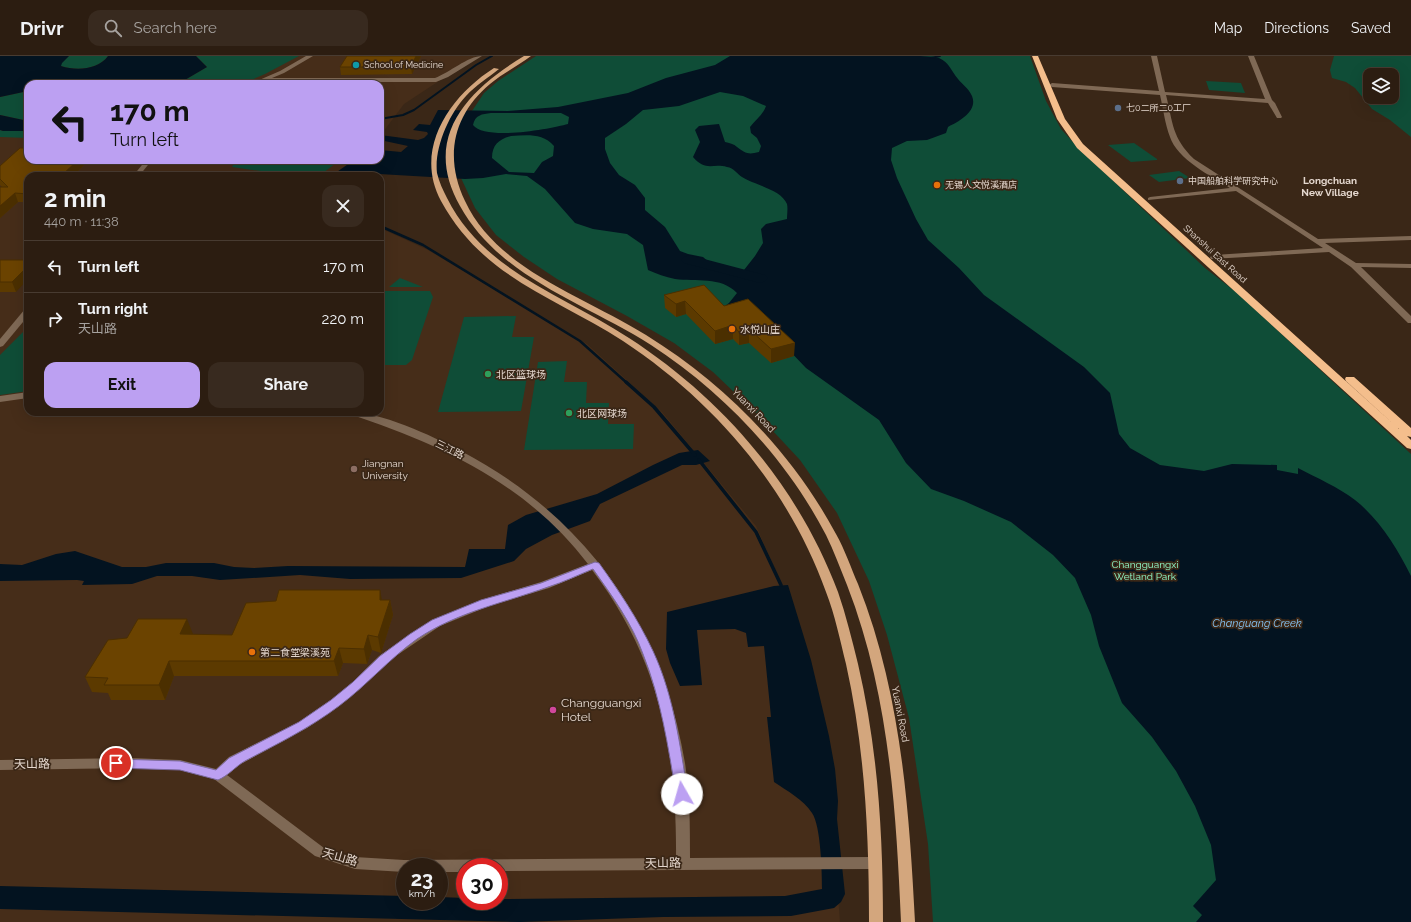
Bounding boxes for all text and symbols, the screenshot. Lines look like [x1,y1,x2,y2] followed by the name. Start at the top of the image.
[88,10,368,46] search box
[20,17,64,39] text: Drivr
[102,17,124,39] icon: search
[134,19,217,37] text: Search here
[1214,20,1242,36] text: Map
[1264,20,1329,36] text: Directions
[1351,20,1391,36] text: Saved
[351,60,361,70] marker: School of Medicine
[364,60,444,70] place label: School of Medicine
[1363,68,1399,104] map controls
[1363,68,1399,104] button: layers
[110,95,190,128] text: 170 m
[44,96,96,148] icon: left
[1113,103,1123,113] marker: 七0二所二0工厂
[1126,103,1191,113] place label: 七0二所二0工厂
[110,129,179,150] text: Turn left
[1301,175,1359,198] district label: Longchuan New Village
[1175,176,1185,186] marker: 中国船舶科学研究中心
[1188,176,1278,186] place label: 中国船舶科学研究中心
[932,180,942,190] marker: 无锡人文悦溪酒店
[945,180,1017,190] place label: 无锡人文悦溪酒店
[44,184,106,213] text: 2 min
[322,185,364,227] button: close
[44,214,119,229] text: 440 m · 11:38
[1181,223,1249,285] street label: Shanshui East Road
[44,256,66,278] icon: left
[78,258,139,276] text: Turn left
[323,258,364,276] text: 170 m
[78,300,148,318] text: Turn right
[44,308,66,330] icon: right
[322,310,364,328] text: 220 m
[78,321,117,336] text: 天山路
[727,324,737,334] marker: 水悦山庄
[740,324,780,335] place label: 水悦山庄
[44,362,200,408] button: Exit
[208,362,364,408] button: Share
[483,369,493,379] marker: 北区篮球场
[496,369,546,380] place label: 北区篮球场
[730,386,777,435] street label: Yuanxi Road
[564,408,574,418] marker: 北区网球场
[577,408,627,419] place label: 北区网球场
[434,438,466,461] street label: 三江路
[362,458,408,481] place label: Jiangnan University
[349,464,359,474] marker: Jiangnan University
[1112,559,1178,582] park label: Changguangxi Wetland Park
[1212,617,1302,630] water label: Changuang Creek
[247,647,257,657] marker: 第二食堂梁溪苑
[260,647,330,658] place label: 第二食堂梁溪苑
[890,685,911,743] street label: Yuanxi Road
[561,696,641,724] place label: Changguangxi Hotel
[548,705,558,715] marker: Changguangxi Hotel
[99,746,133,780] pin
[105,752,127,774] icon: arrive
[14,757,50,771] street label: 天山路
[661,773,703,815] position arrow
[321,845,359,869] street label: 天山路
[645,856,681,870] street label: 天山路
[456,858,508,910] speed limit sign: 30
[411,867,433,891] text: 23
[409,888,435,899] text: km/h

